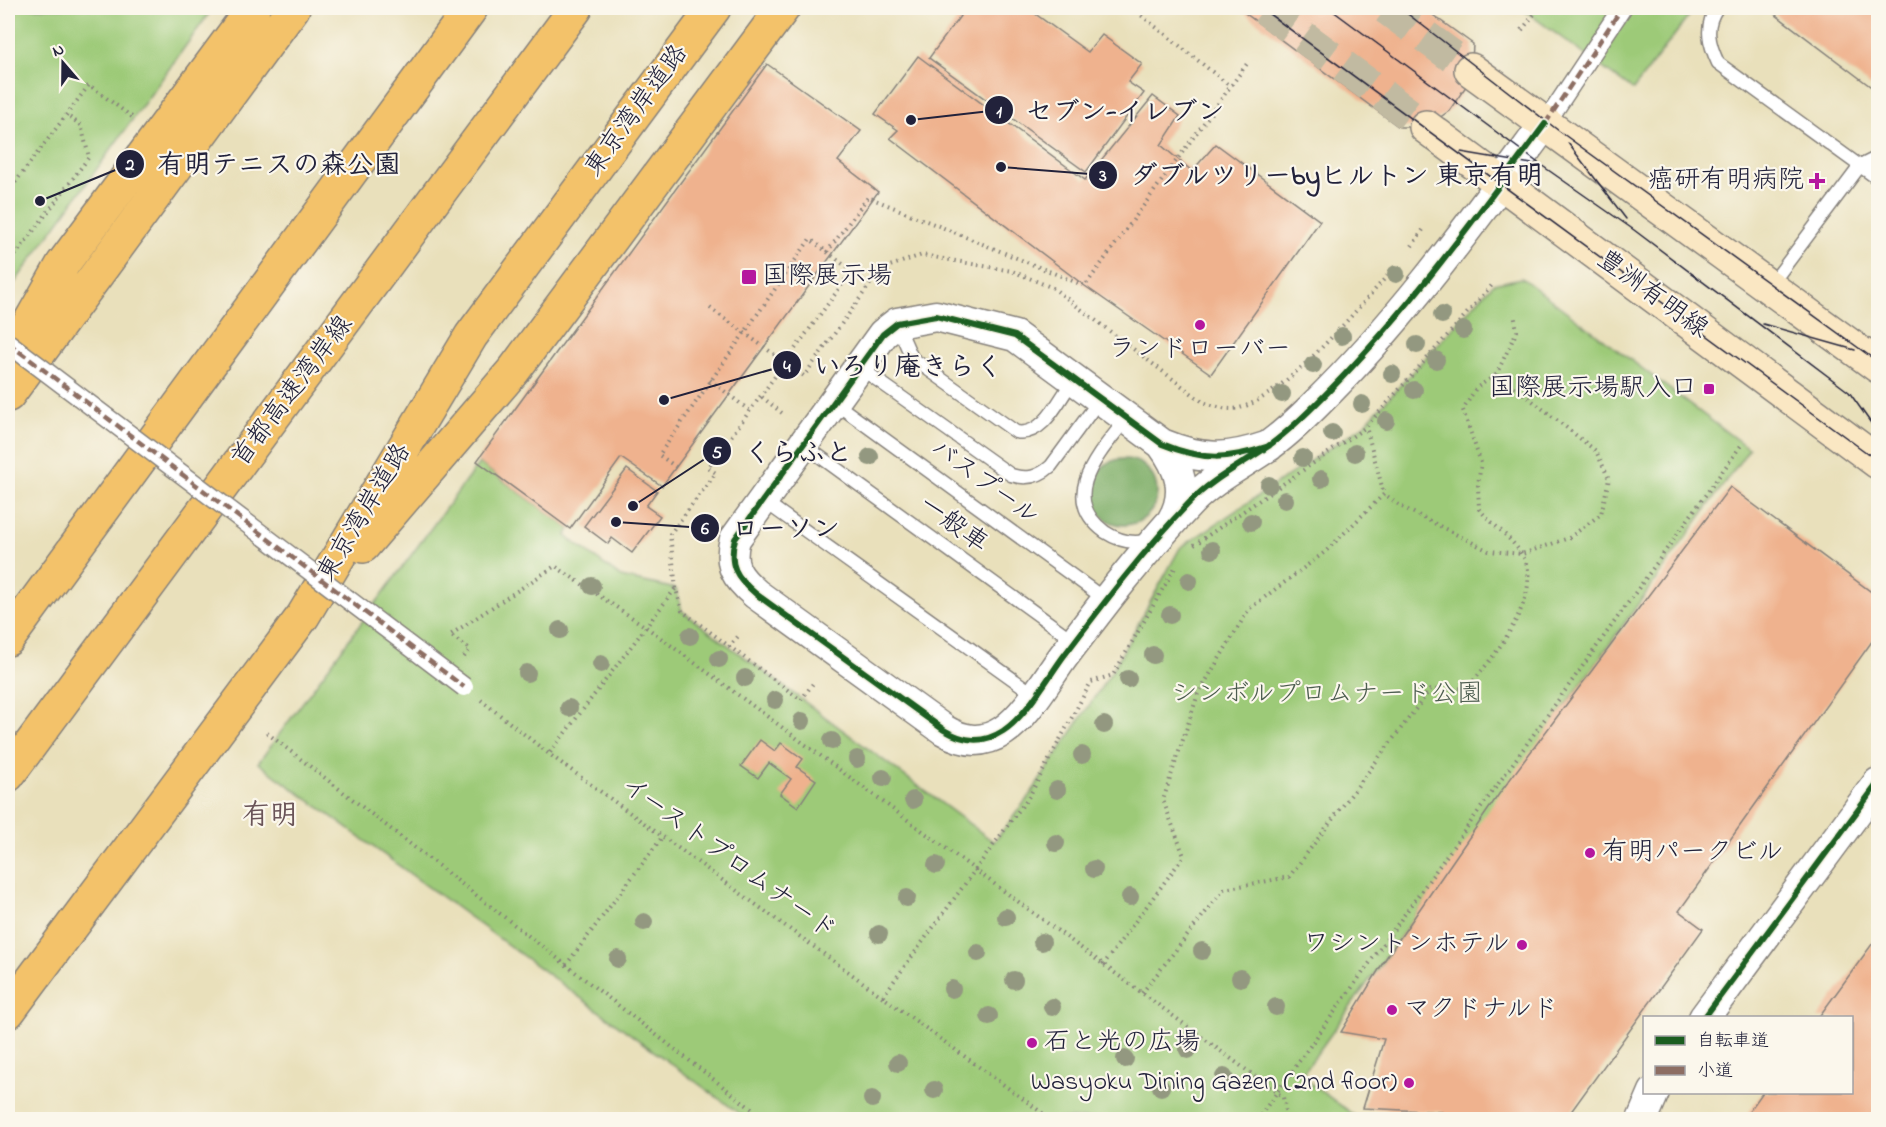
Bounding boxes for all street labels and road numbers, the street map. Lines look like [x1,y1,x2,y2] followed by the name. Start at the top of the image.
[576,37,698,185] street label: 東京湾岸道路
[1588,241,1716,349] street label: 豊洲有明線
[223,308,363,476] street label: 首都高速湾岸線
[922,430,1046,536] street label: バスプール
[309,436,421,590] street label: 東京湾岸道路
[910,487,996,563] street label: 一般車
[612,768,844,950] street label: イーストプロムナード

